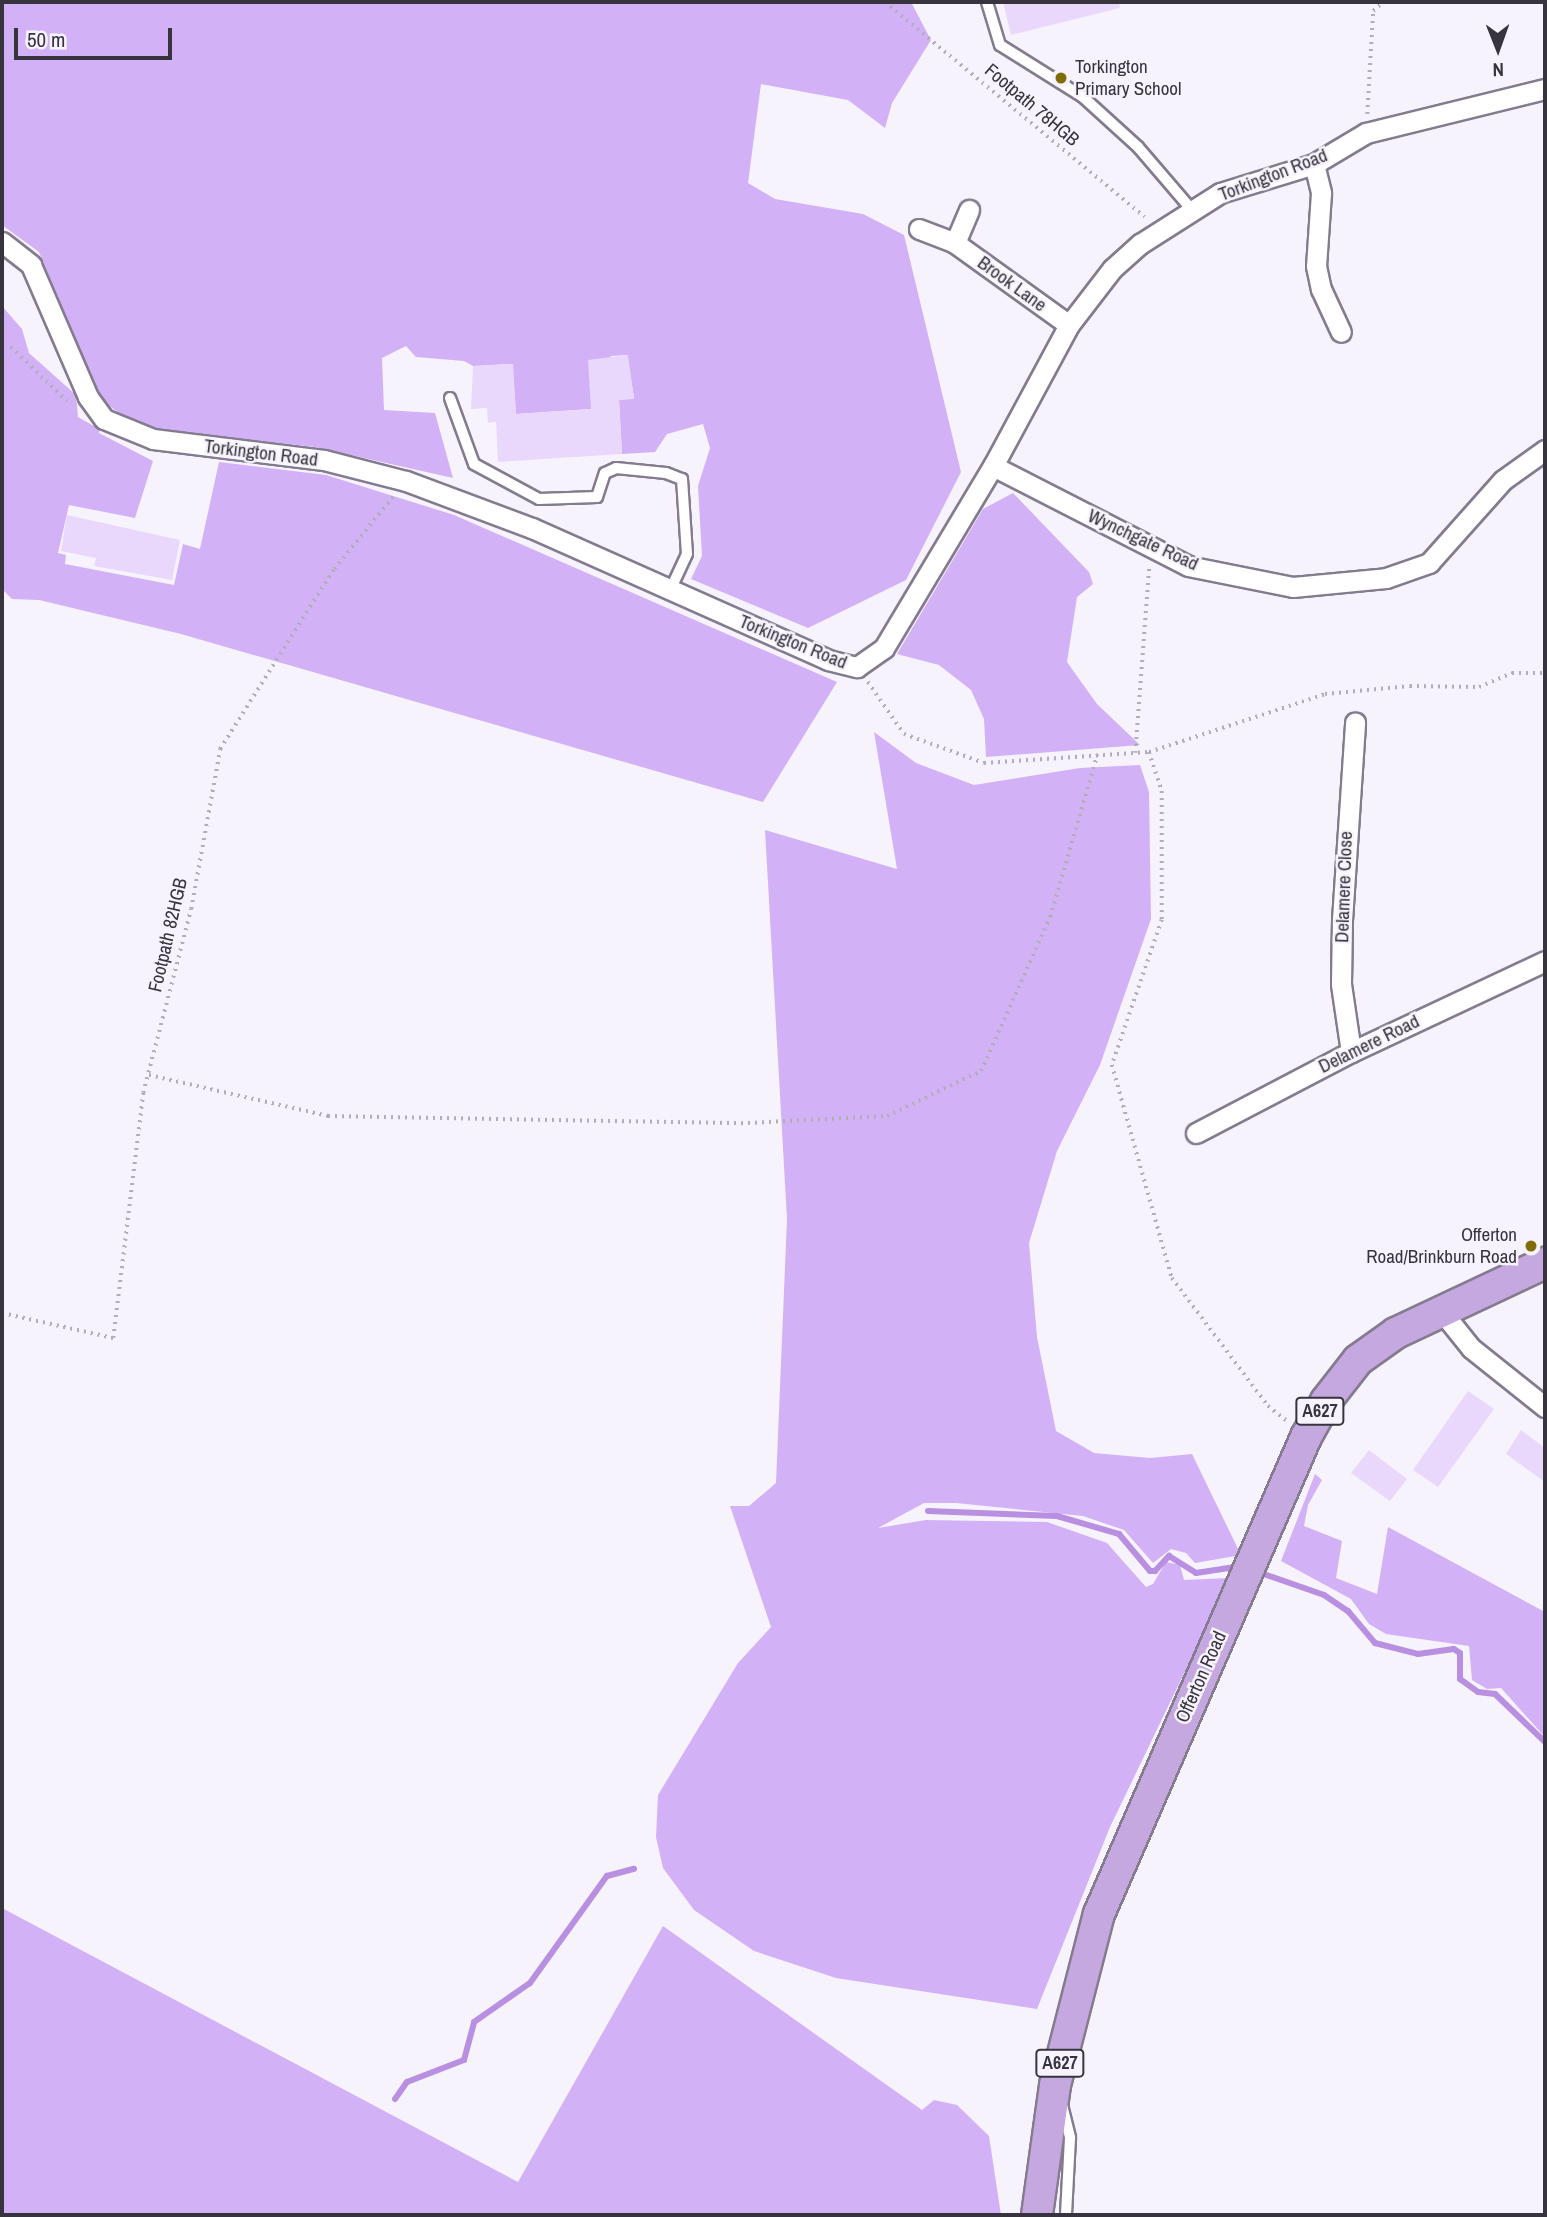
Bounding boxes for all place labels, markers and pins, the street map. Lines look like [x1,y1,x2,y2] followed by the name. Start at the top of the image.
[1075,56,1181,100] place label: Torkington Primary School
[1053,70,1069,86] marker: Torkington Primary School
[1366,1224,1517,1268] place label: Offerton Road/Brinkburn Road
[1523,1238,1539,1254] marker: Offerton Road/Brinkburn Road

